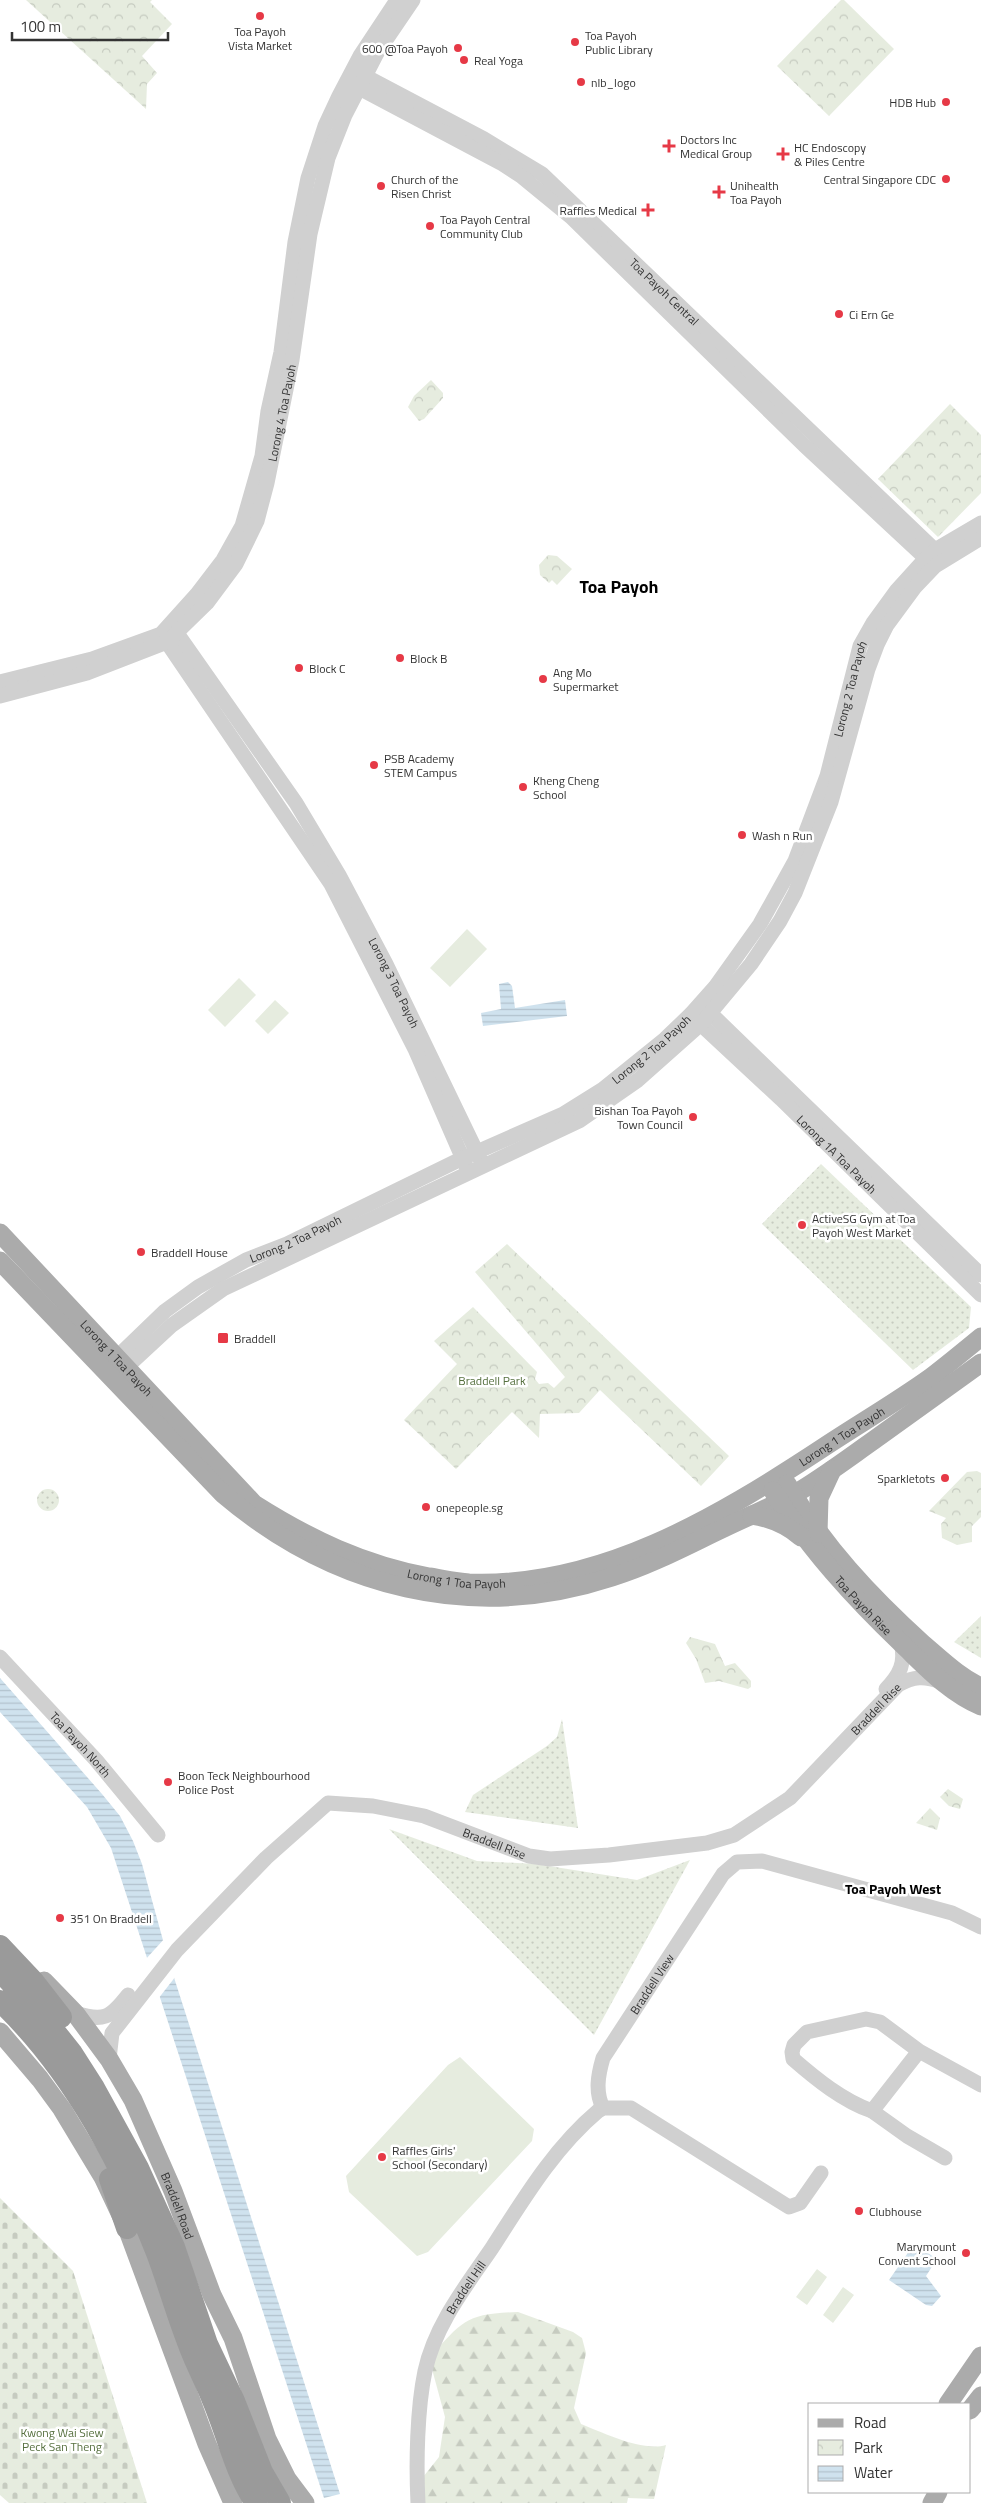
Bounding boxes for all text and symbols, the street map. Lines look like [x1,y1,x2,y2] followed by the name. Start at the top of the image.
[12,10,169,42] scale bar
[254,10,266,22] marker: Toa Payoh Vista Market
[20,15,61,38] text: 100 m
[228,22,293,55] place label: Toa Payoh Vista Market
[585,26,653,59] place label: Toa Payoh Public Library
[569,36,581,48] marker: Toa Payoh Public Library
[362,39,448,58] place label: 600 @Toa Payoh
[452,42,464,54] marker: 600 @Toa Payoh
[474,51,523,70] place label: Real Yoga
[458,54,470,66] marker: Real Yoga
[591,73,636,92] place label: nlb_logo
[575,76,587,88] marker: nlb_logo
[889,93,936,112] place label: HDB Hub
[940,96,952,108] marker: HDB Hub
[680,130,752,163] place label: Doctors Inc Medical Group
[794,138,866,171] place label: HC Endoscopy & Piles Centre
[662,139,676,153] marker: Doctors Inc Medical Group
[776,147,790,161] marker: HC Endoscopy & Piles Centre
[391,170,458,203] place label: Church of the Risen Christ
[823,170,936,189] place label: Central Singapore CDC
[940,173,952,185] marker: Central Singapore CDC
[730,176,782,209] place label: Unihealth Toa Payoh
[375,180,387,192] marker: Church of the Risen Christ
[712,185,726,199] marker: Unihealth Toa Payoh
[560,201,637,220] place label: Raffles Medical
[641,203,655,217] marker: Raffles Medical
[440,210,530,243] place label: Toa Payoh Central Community Club
[424,220,436,232] marker: Toa Payoh Central Community Club
[625,253,704,329] street label: Toa Payoh Central
[849,305,894,324] place label: Ci Ern Ge
[833,308,845,320] marker: Ci Ern Ge
[262,363,300,463] street label: Lorong 4 Toa Payoh
[580,573,658,600] district label: Toa Payoh
[828,636,871,739] street label: Lorong 2 Toa Payoh
[410,649,448,668] place label: Block B
[394,652,406,664] marker: Block B
[309,659,346,678] place label: Block C
[293,662,305,674] marker: Block C
[553,663,619,696] place label: Ang Mo Supermarket
[537,673,549,685] marker: Ang Mo Supermarket
[384,749,457,782] place label: PSB Academy STEM Campus
[368,759,380,771] marker: PSB Academy STEM Campus
[533,771,599,804] place label: Kheng Cheng School
[517,781,529,793] marker: Kheng Cheng School
[752,826,812,845] place label: Wash n Run
[736,829,748,841] marker: Wash n Run
[364,934,425,1031] street label: Lorong 3 Toa Payoh
[607,1010,695,1088] street label: Lorong 2 Toa Payoh
[594,1101,683,1134] place label: Bishan Toa Payoh Town Council
[793,1110,882,1198] street label: Lorong 1A Toa Payoh
[687,1111,699,1123] marker: Bishan Toa Payoh Town Council
[247,1209,344,1267] street label: Lorong 2 Toa Payoh
[812,1209,916,1242] place label: ActiveSG Gym at Toa Payoh West Market
[796,1219,808,1231] marker: ActiveSG Gym at Toa Payoh West Market
[151,1243,228,1262] place label: Braddell House
[135,1246,147,1258] marker: Braddell House
[76,1315,158,1400] street label: Lorong 1 Toa Payoh
[234,1329,276,1348] place label: Braddell
[216,1331,230,1345] marker: Braddell
[458,1371,526,1390] park label: Braddell Park
[795,1401,888,1471] street label: Lorong 1 Toa Payoh
[877,1469,935,1488] place label: Sparkletots
[939,1472,951,1484] marker: Sparkletots
[436,1498,503,1517] place label: onepeople.sg
[420,1501,432,1513] marker: onepeople.sg
[406,1563,506,1593] street label: Lorong 1 Toa Payoh
[831,1571,897,1639] street label: Toa Payoh Rise
[846,1678,905,1739] street label: Braddell Rise
[46,1707,116,1781] street label: Toa Payoh North
[178,1766,310,1799] place label: Boon Teck Neighbourhood Police Post
[162,1776,174,1788] marker: Boon Teck Neighbourhood Police Post
[460,1822,529,1864] street label: Braddell Rise
[845,1878,941,1899] district label: Toa Payoh West
[70,1909,152,1928] place label: 351 On Braddell
[54,1912,66,1924] marker: 351 On Braddell
[625,1949,678,2018] street label: Braddell View
[392,2141,487,2174] place label: Raffles Girls' School (Secondary)
[376,2151,388,2163] marker: Raffles Girls' School (Secondary)
[156,2169,200,2242] street label: Braddell Road
[869,2202,922,2221] place label: Clubhouse
[853,2205,865,2217] marker: Clubhouse
[878,2237,957,2270] place label: Marymount Convent School
[960,2247,972,2259] marker: Marymount Convent School
[441,2256,490,2318] street label: Braddell Hill
[808,2403,971,2493] legend
[854,2411,886,2434] text: Road
[20,2423,104,2456] park label: Kwong Wai Siew Peck San Theng
[854,2436,883,2459] text: Park
[854,2461,893,2484] text: Water

